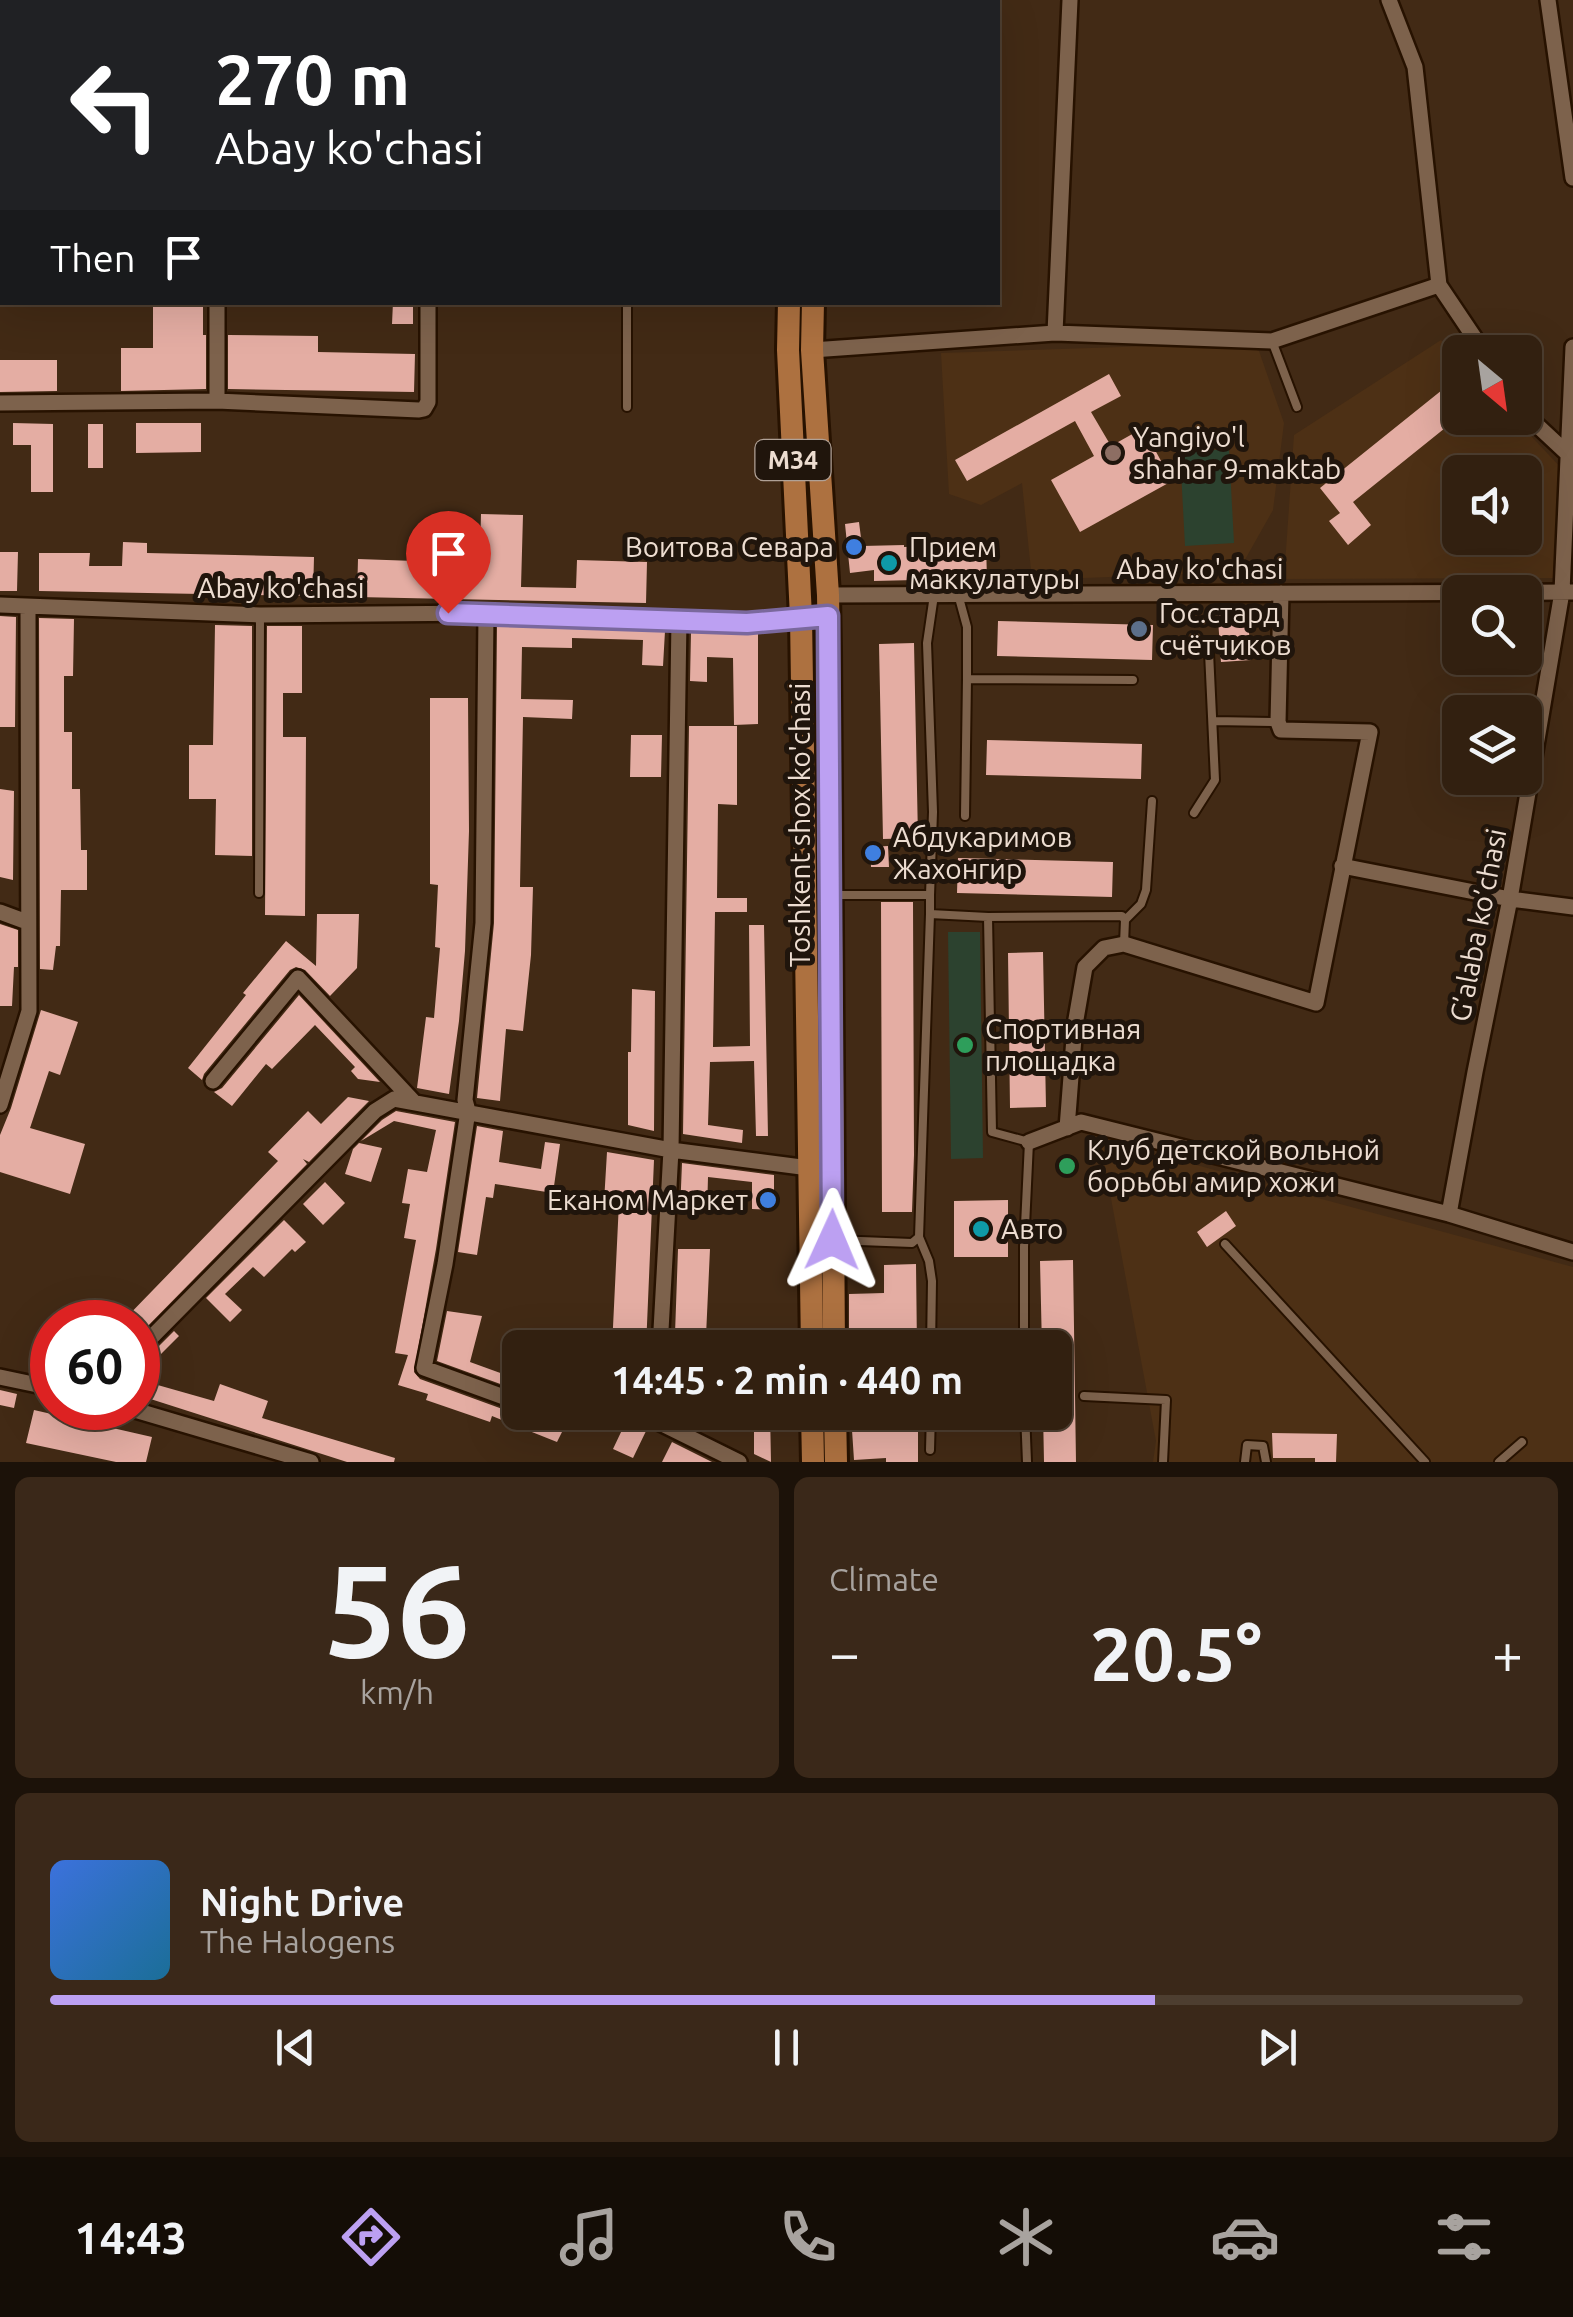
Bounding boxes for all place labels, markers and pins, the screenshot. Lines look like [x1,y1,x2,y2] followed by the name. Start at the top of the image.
[1133,421,1341,484] place label: Yangiyo'l shahar 9-maktab
[1102,442,1124,464] marker: Yangiyo'l shahar 9-maktab
[406,511,491,614] pin
[625,531,834,562] place label: Воитова Севара
[909,531,1080,594] place label: Прием маккулатуры
[843,536,865,558] marker: Воитова Севара
[878,552,900,574] marker: Прием маккулатуры
[1159,597,1292,660] place label: Гос.стард счётчиков
[1128,618,1150,640] marker: Гос.стард счётчиков
[893,821,1072,884] place label: Абдукаримов Жахонгир
[862,842,884,864] marker: Абдукаримов Жахонгир
[985,1013,1141,1076] place label: Спортивная площадка
[954,1034,976,1056] marker: Спортивная площадка
[1087,1134,1380,1197] place label: Клуб детской вольной борьбы амир хожи
[1056,1155,1078,1177] marker: Клуб детской вольной борьбы амир хожи
[547,1184,749,1215] place label: Еканом Маркет
[757,1189,779,1211] marker: Еканом Маркет
[1001,1213,1063,1244] place label: Авто
[970,1218,992,1240] marker: Авто

